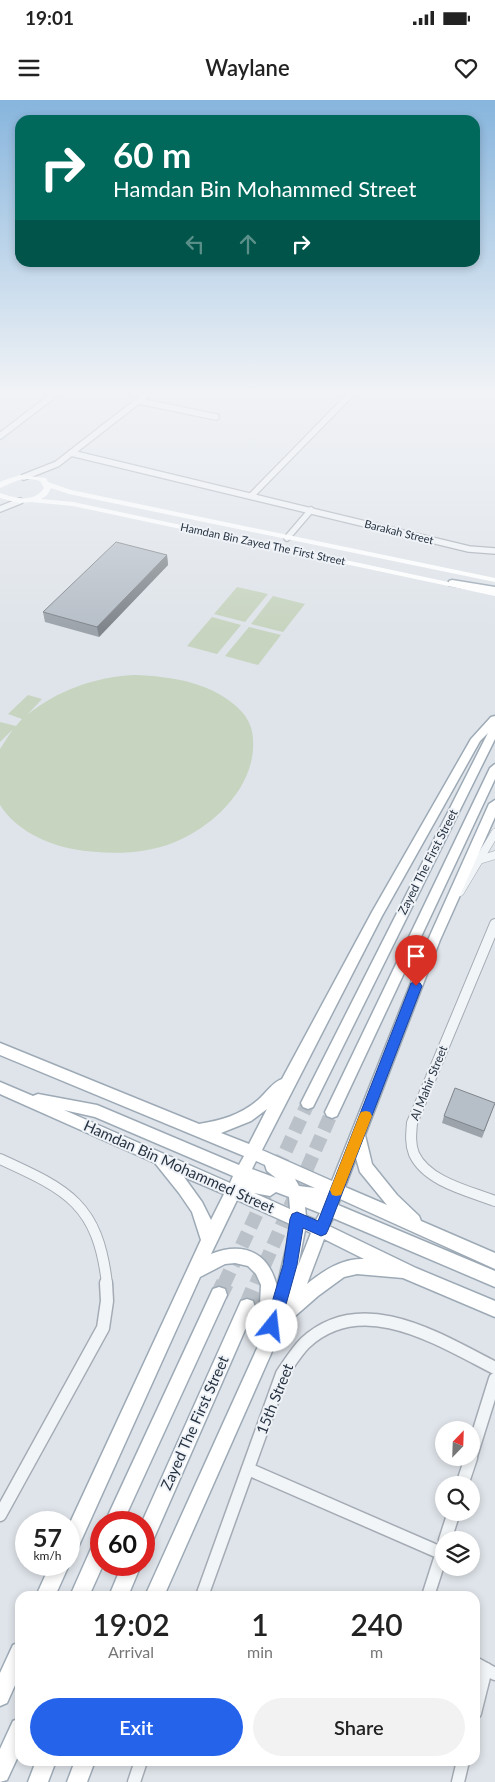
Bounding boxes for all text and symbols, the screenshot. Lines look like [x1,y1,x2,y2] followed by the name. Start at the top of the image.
[25,6,74,29] text: 19:01
[15,54,43,82] icon: menu
[205,54,290,81] text: Waylane
[452,54,480,82] icon: heart
[113,133,191,175] text: 60 m
[30,135,95,200] icon: right
[113,175,416,202] text: Hamdan Bin Mohammed Street
[181,230,209,258] icon: left
[234,230,262,258] icon: ahead
[287,230,315,258] icon: right
[363,517,435,546] street label: Barakah Street
[179,520,347,567] street label: Hamdan Bin Zayed The First Street
[395,806,461,917] street label: Zayed The First Street
[395,935,437,986] pin
[402,942,430,970] icon: arrive
[407,1043,451,1122] street label: Al Mahir Street
[81,1116,278,1217] street label: Hamdan Bin Mohammed Street
[245,1299,297,1351] position arrow
[156,1352,232,1493] street label: Zayed The First Street
[252,1360,297,1437] street label: 15th Street
[435,1421,480,1466] north arrow
[435,1421,480,1576] map controls
[435,1476,480,1521] button: search
[90,1511,155,1576] speed limit sign: 60
[33,1522,62,1552] text: 57
[435,1531,480,1576] button: layers
[33,1548,62,1563] text: km/h
[92,1606,170,1642] text: 19:02
[251,1606,269,1642] text: 1
[350,1606,403,1642] text: 240
[108,1642,154,1661] text: Arrival
[247,1642,273,1661] text: min
[370,1642,383,1661] text: m
[30,1698,243,1756] button: Exit
[253,1698,465,1756] button: Share

